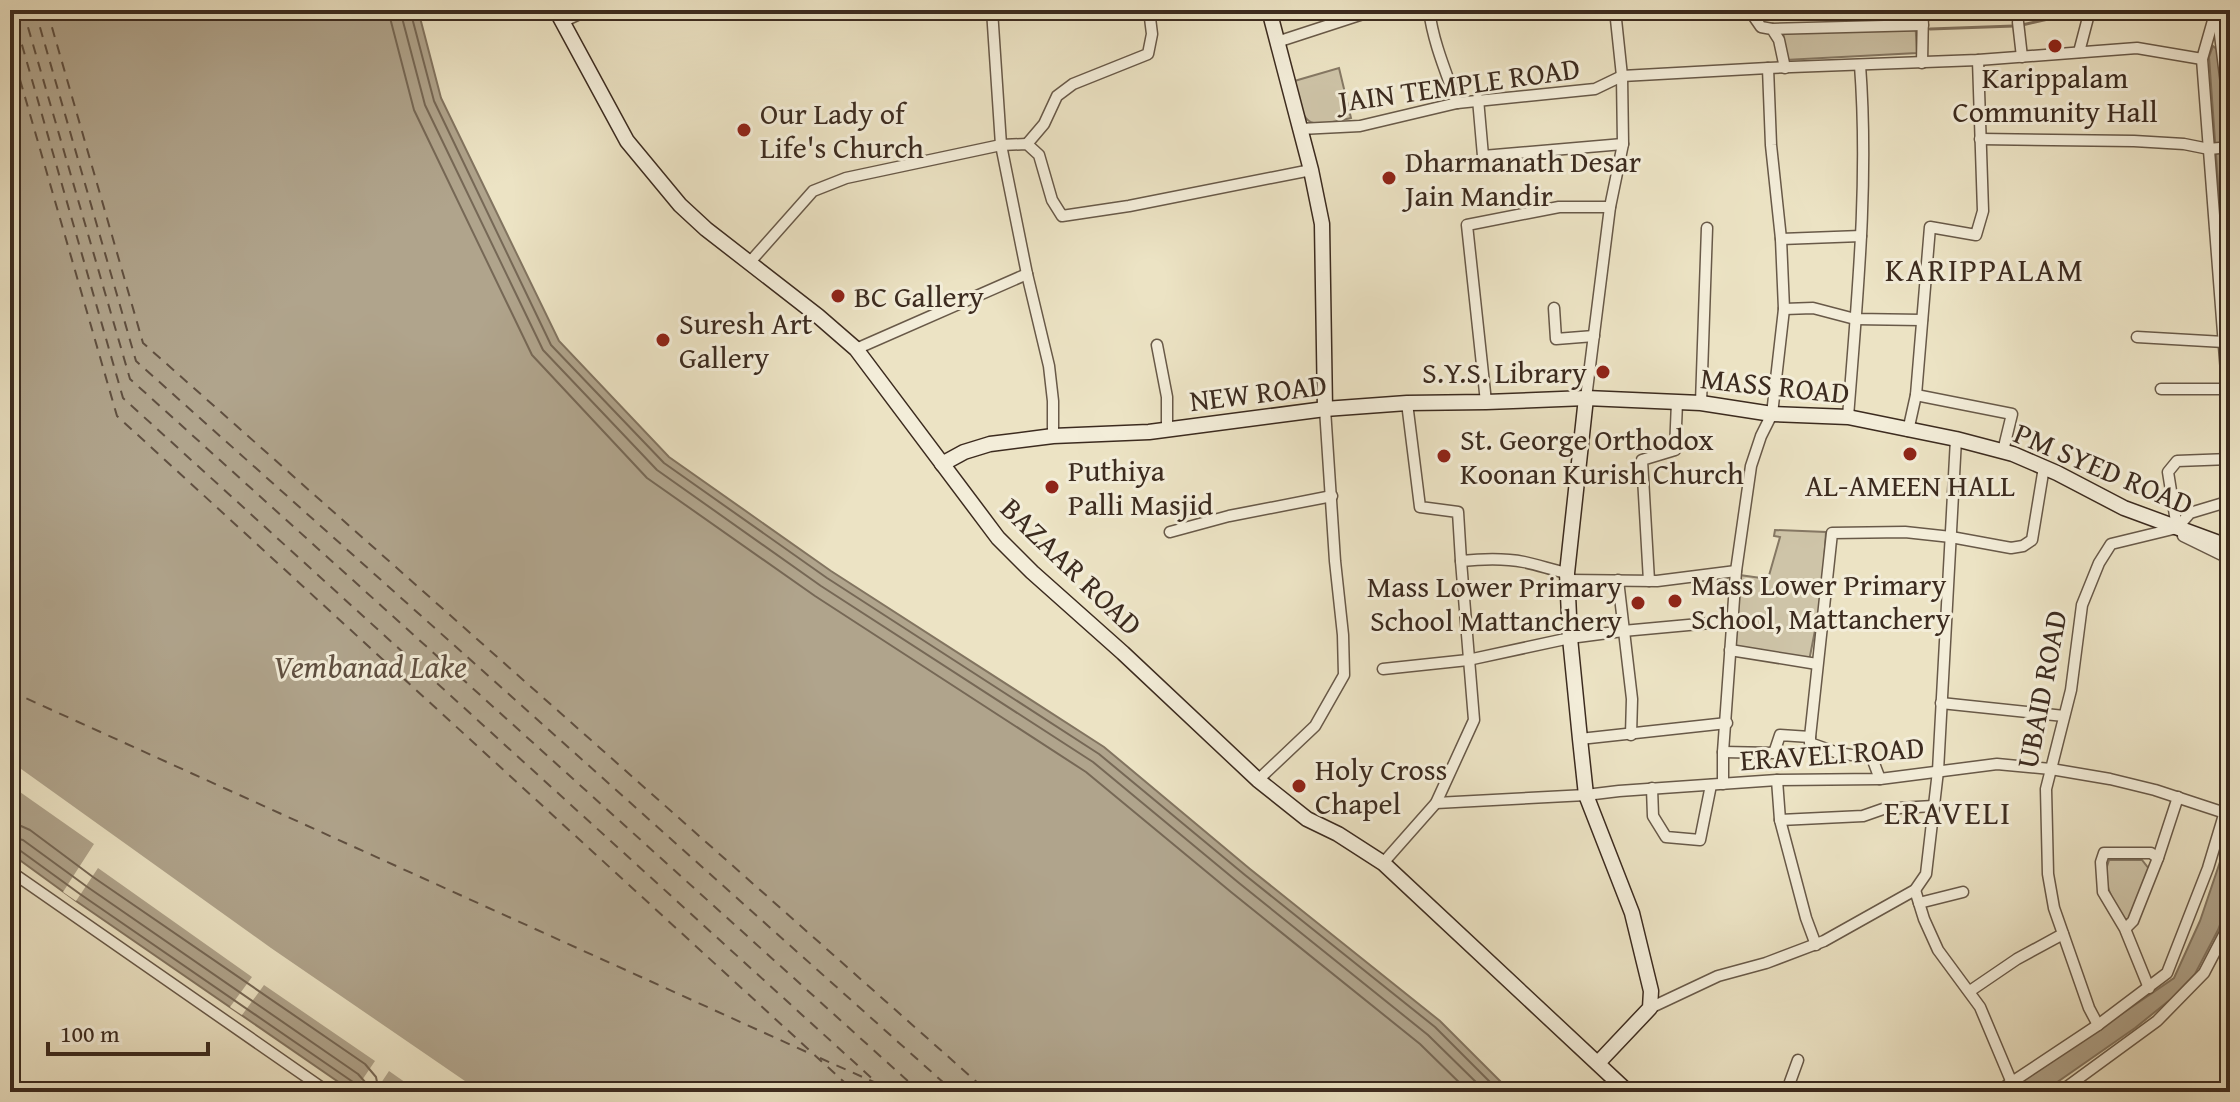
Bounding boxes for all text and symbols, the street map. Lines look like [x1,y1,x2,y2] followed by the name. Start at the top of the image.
[2046,37,2064,55] marker: Karippalam Community Hall
[1332,45,1583,123] street label: JAIN TEMPLE ROAD
[1952,55,2158,133] place label: Karippalam Community Hall
[760,91,924,169] place label: Our Lady of Life's Church
[735,121,753,139] marker: Our Lady of Life's Church
[1401,139,1641,217] place label: Dharmanath Desar Jain Mandir
[1380,169,1398,187] marker: Dharmanath Desar Jain Mandir
[1885,246,2085,293] district label: KARIPPALAM
[854,274,984,318] place label: BC Gallery
[829,287,847,305] marker: BC Gallery
[679,301,813,379] place label: Suresh Art Gallery
[654,331,672,349] marker: Suresh Art Gallery
[1422,350,1587,394] place label: S.Y.S. Library
[1698,355,1852,415] street label: MASS ROAD
[1187,362,1329,422] street label: NEW ROAD
[1594,363,1612,381] marker: S.Y.S. Library
[2007,410,2201,526] street label: PM SYED ROAD
[1460,417,1744,495] place label: St. George Orthodox Koonan Kurish Church
[1901,445,1919,463] marker: AL-AMEEN HALL
[1435,447,1453,465] marker: St. George Orthodox Koonan Kurish Church
[1068,448,1213,526] place label: Puthiya Palli Masjid
[1805,463,2015,507] place label: AL-AMEEN HALL
[1043,478,1061,496] marker: Puthiya Palli Masjid
[991,487,1153,645] street label: BAZAAR ROAD
[1691,562,1950,640] place label: Mass Lower Primary School, Mattanchery
[1367,564,1622,642] place label: Mass Lower Primary School Mattanchery
[1666,592,1684,610] marker: Mass Lower Primary School, Mattanchery
[1629,594,1647,612] marker: Mass Lower Primary School Mattanchery
[2004,606,2078,772] street label: UBAID ROAD
[273,643,467,690] water label: Vembanad Lake
[1738,725,1926,781] street label: ERAVELI ROAD
[1315,747,1448,825] place label: Holy Cross Chapel
[1290,777,1308,795] marker: Holy Cross Chapel
[1884,789,2012,836] district label: ERAVELI
[48,1006,208,1056] scale bar
[60,1016,120,1051] text: 100 m

